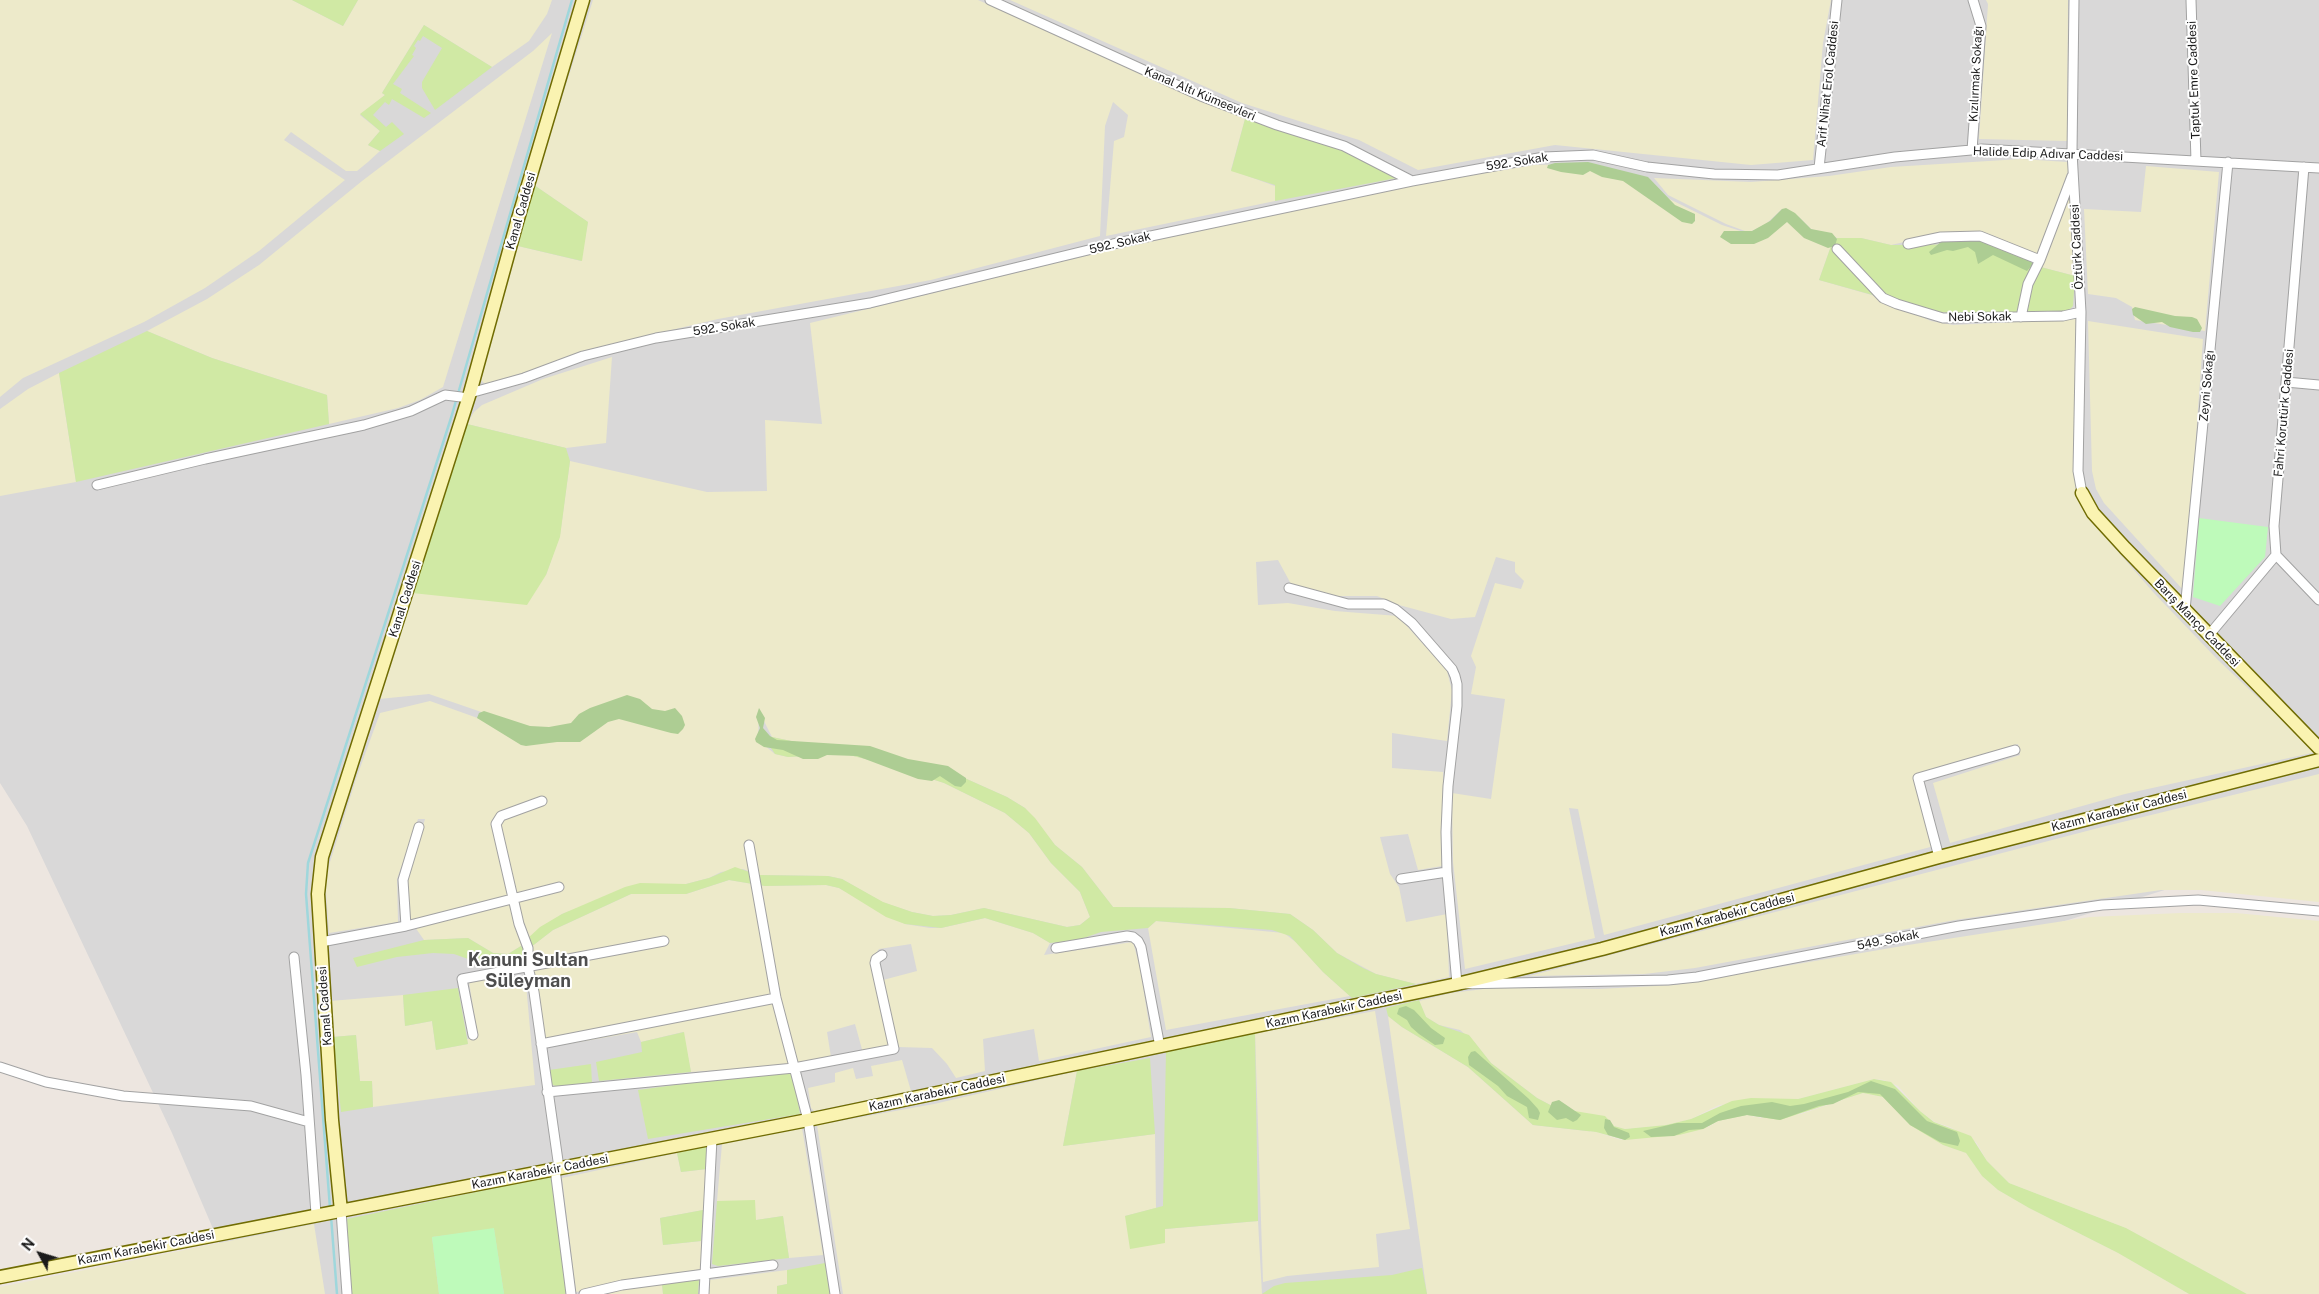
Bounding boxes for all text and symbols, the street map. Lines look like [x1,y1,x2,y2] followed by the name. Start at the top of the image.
[1814,20,1842,148] street label: Arif Nihat Erol Caddesi
[2185,21,2203,139] street label: Taptuk Emre Caddesi
[1966,26,1986,122] street label: Kızılırmak Sokağı
[1142,64,1258,124] street label: Kanal Altı Kümeevleri
[1973,144,2123,164] street label: Halide Edip Adıvar Caddesi
[1485,150,1549,174] street label: 592. Sokak
[503,171,539,251] street label: Kanal Caddesi
[2068,204,2086,290] street label: Öztürk Caddesi
[1088,229,1152,257] street label: 592. Sokak
[1948,309,2012,325] street label: Nebi Sokak
[692,315,756,339] street label: 592. Sokak
[2271,348,2297,478] street label: Fahri Korutürk Caddesi
[2197,350,2217,422] street label: Zeyni Sokağı
[386,559,424,639] street label: Kanal Caddesi
[2151,576,2243,670] street label: Barış Manço Caddesi
[2050,787,2188,835] street label: Kazım Karabekir Caddesi
[1658,890,1796,940] street label: Kazım Karabekir Caddesi
[1856,927,1920,953] street label: 549. Sokak
[468,949,588,992] district label: Kanuni Sultan Süleyman
[315,966,335,1046] street label: Kanal Caddesi
[1265,989,1403,1031] street label: Kazım Karabekir Caddesi
[868,1072,1006,1114] street label: Kazım Karabekir Caddesi
[470,1152,610,1192] street label: Kazım Karabekir Caddesi
[76,1228,216,1268] street label: Kazım Karabekir Caddesi
[15,1229,65,1279] north arrow
[19,1235,38,1254] text: N

